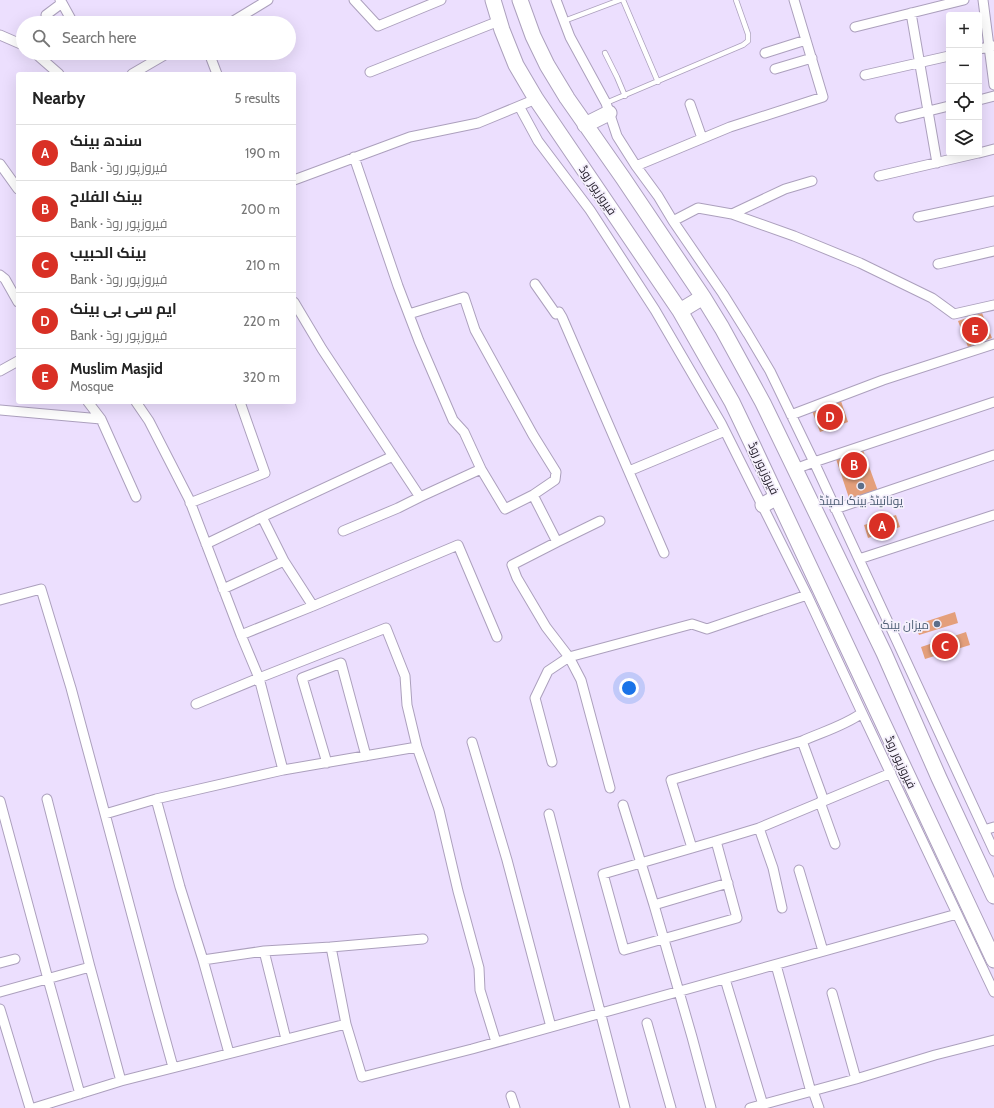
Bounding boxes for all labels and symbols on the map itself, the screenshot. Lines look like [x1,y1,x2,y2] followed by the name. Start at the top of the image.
[574,162,620,219] street label: فیروزپور روڈ
[962,315,988,345] pin: E
[817,402,843,432] pin: D
[743,439,783,498] street label: فیروزپور روڈ
[841,450,867,480] pin: B
[856,481,866,491] marker: یونائیٹڈ بینک لمیٹڈ
[819,493,904,508] place label: یونائیٹڈ بینک لمیٹڈ
[869,511,895,541] pin: A
[880,617,929,632] place label: میزان بینک
[932,619,942,629] marker: میزان بینک
[932,631,958,661] pin: C
[619,678,639,698] your location
[880,733,920,792] street label: فیروزپور روڈ

